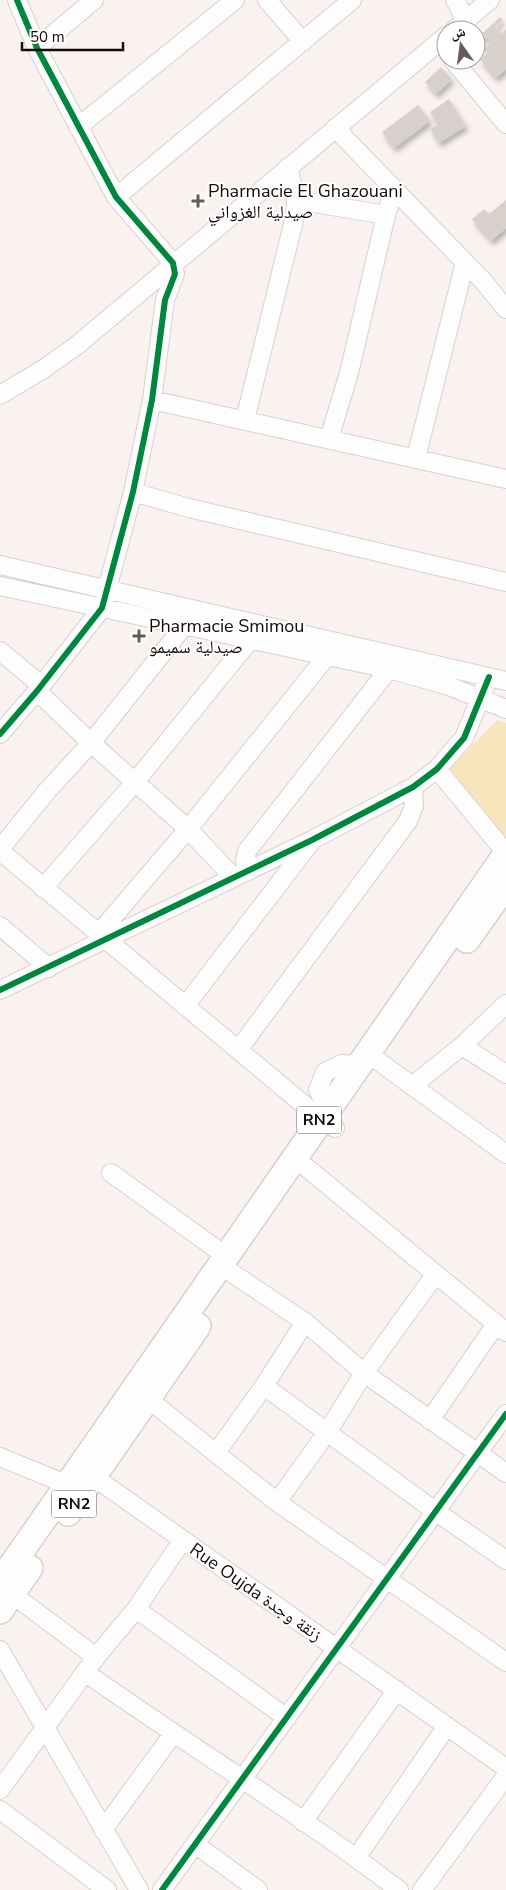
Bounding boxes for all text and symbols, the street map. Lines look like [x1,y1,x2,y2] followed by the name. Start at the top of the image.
[22,20,124,52] scale bar
[436,20,486,70] north arrow
[448,22,468,44] text: ش
[30,27,65,47] text: 50 m
[208,179,403,227] place label: Pharmacie El Ghazouani صيدلية الغزواني
[192,195,204,207] marker: Pharmacie El Ghazouani صيدلية الغزواني
[149,614,304,659] place label: Pharmacie Smimou صيدلية سميمو
[133,630,145,642] marker: Pharmacie Smimou صيدلية سميمو
[296,1106,342,1134] road number: RN2
[52,1490,96,1518] road number: RN2
[185,1537,327,1647] street label: Rue Oujda زنقة وجدة

